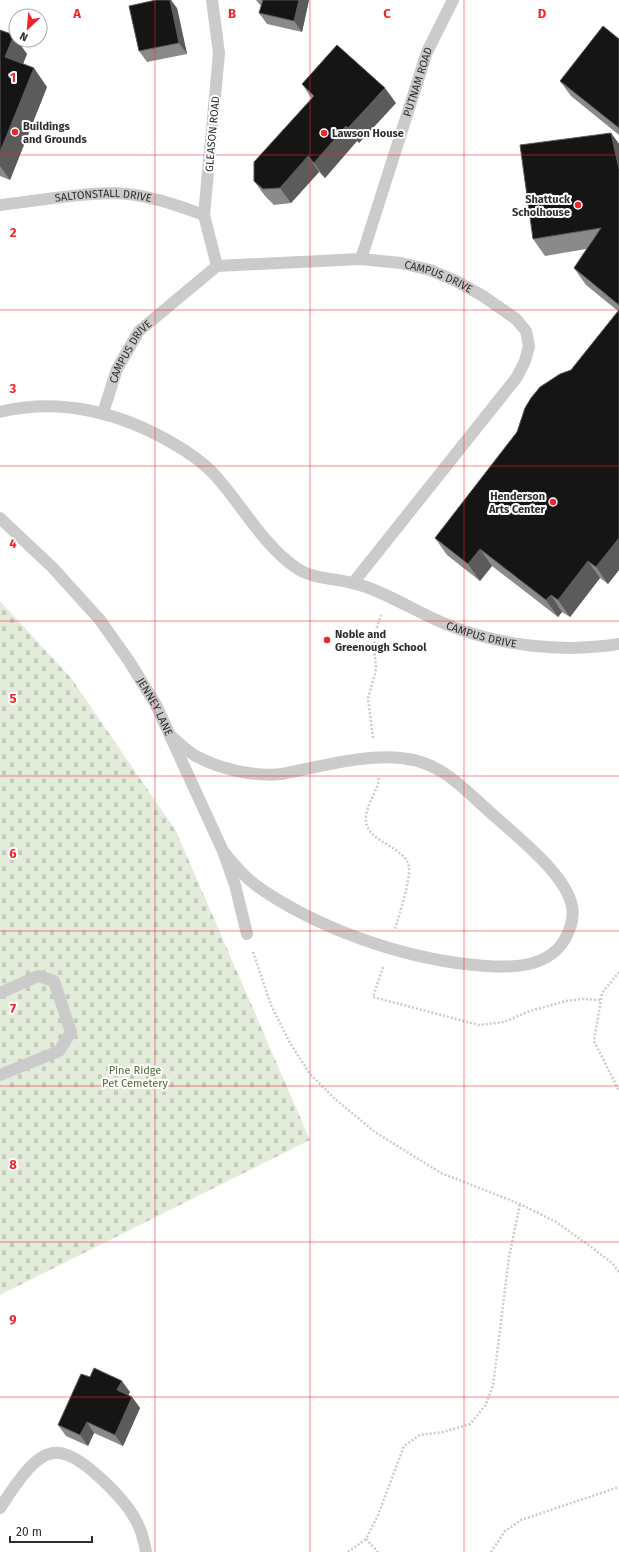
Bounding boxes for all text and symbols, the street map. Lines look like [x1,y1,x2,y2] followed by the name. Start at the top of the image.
[72,6,81,21] text: A
[228,6,236,21] text: B
[383,6,391,21] text: C
[538,6,547,21] text: D
[8,8,48,48] north arrow
[18,29,30,44] text: N
[401,45,435,118] street label: PUTNAM ROAD
[10,70,16,85] text: 1
[203,96,222,173] street label: GLEASON ROAD
[23,120,87,146] place label: Buildings and Grounds
[10,127,20,137] marker: Buildings and Grounds
[332,127,404,140] place label: Lawson House
[319,128,329,138] marker: Lawson House
[54,187,153,205] street label: SALTONSTALL DRIVE
[512,193,571,219] place label: Shattuck Scholhouse
[573,200,583,210] marker: Shattuck Scholhouse
[10,225,17,240] text: 2
[403,258,475,296] street label: CAMPUS DRIVE
[107,317,154,385] street label: CAMPUS DRIVE
[9,381,17,396] text: 3
[488,490,546,516] place label: Henderson Arts Center
[548,497,558,507] marker: Henderson Arts Center
[9,536,17,551] text: 4
[444,619,518,651] street label: CAMPUS DRIVE
[335,628,427,654] place label: Noble and Greenough School
[322,635,332,645] marker: Noble and Greenough School
[134,675,175,738] street label: JENNEY LANE
[10,691,17,706] text: 5
[9,846,17,861] text: 6
[10,1001,16,1016] text: 7
[102,1064,168,1090] park label: Pine Ridge Pet Cemetery
[9,1157,17,1172] text: 8
[9,1312,17,1327] text: 9
[10,1518,92,1544] scale bar
[16,1525,42,1539] text: 20 m

